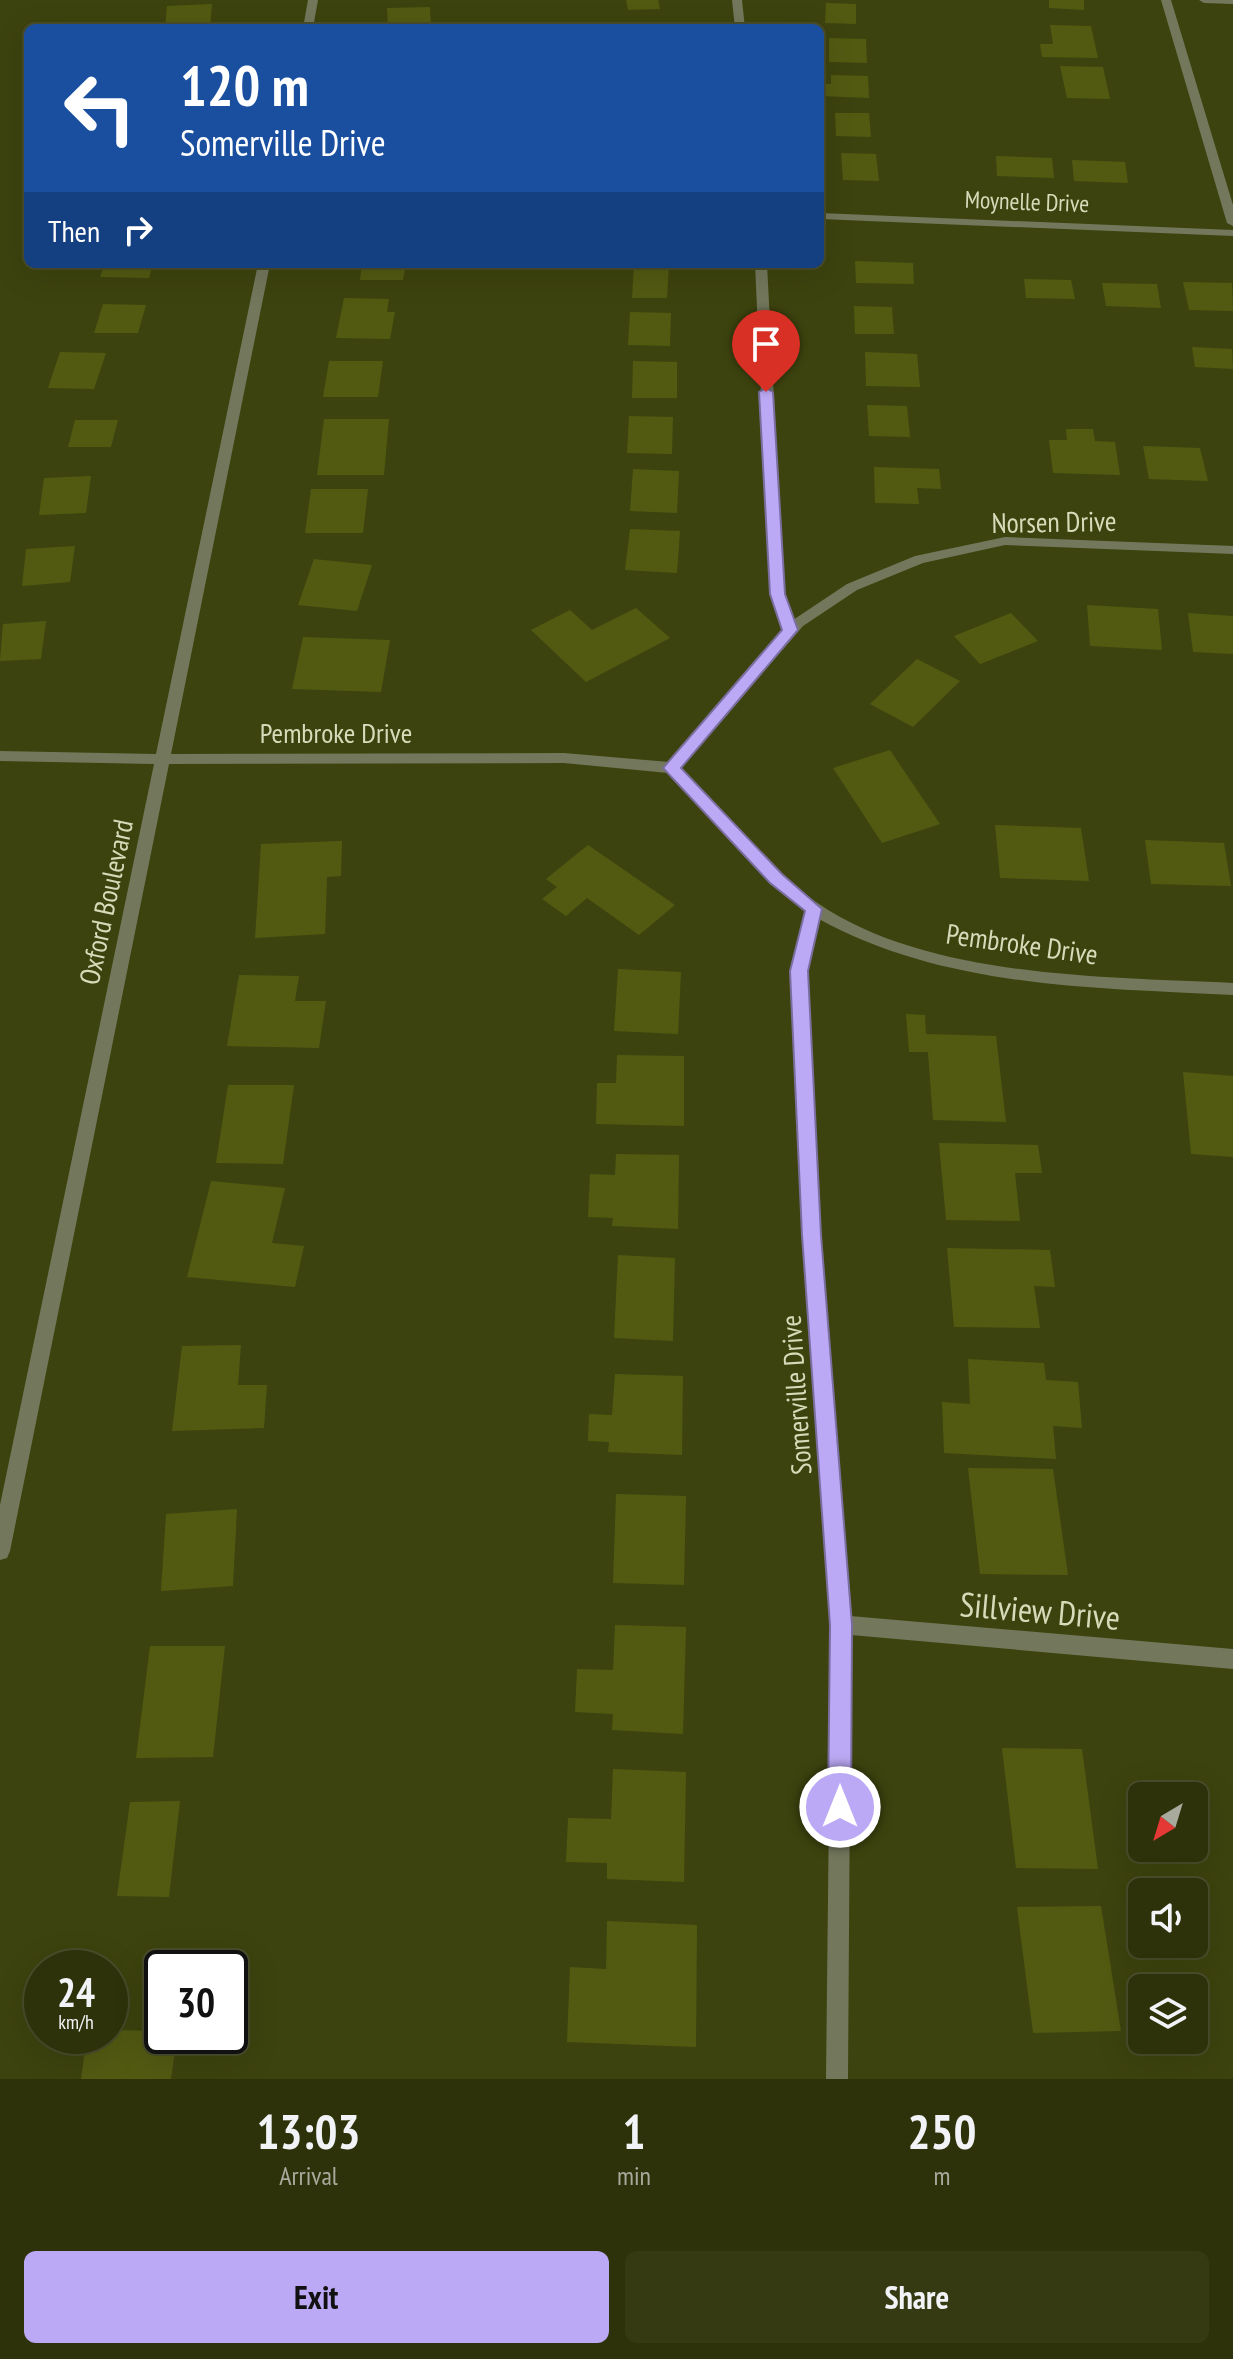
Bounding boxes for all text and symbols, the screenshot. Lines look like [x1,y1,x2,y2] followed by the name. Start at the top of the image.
[180,49,309,121] text: 120 m
[48,56,152,160] icon: left
[180,119,386,166] text: Somerville Drive
[964,184,1090,219] street label: Moynelle Drive
[116,208,160,252] icon: right
[48,211,100,250] text: Then
[732,310,800,392] pin
[744,322,788,366] icon: arrive
[991,502,1117,541] street label: Norsen Drive
[260,714,412,751] street label: Pembroke Drive
[70,816,141,988] street label: Oxford Boulevard
[944,915,1100,972] street label: Pembroke Drive
[771,1314,820,1476] street label: Somerville Drive
[958,1581,1122,1639] street label: Sillview Drive
[798,1765,882,1849] position arrow
[1128,1782,1208,1862] north arrow
[1128,1782,1208,2054] map controls
[1128,1878,1208,1958] button: sound
[144,1950,248,2054] speed limit sign: 30
[57,1966,95,2018] text: 24
[1128,1974,1208,2054] button: layers
[58,2009,94,2035] text: km/h
[257,2100,360,2162] text: 13:03
[623,2100,645,2162] text: 1
[908,2100,976,2162] text: 250
[279,2159,338,2192] text: Arrival
[617,2159,651,2192] text: min
[934,2159,950,2192] text: m
[24,2251,609,2343] button: Exit
[625,2251,1209,2343] button: Share

